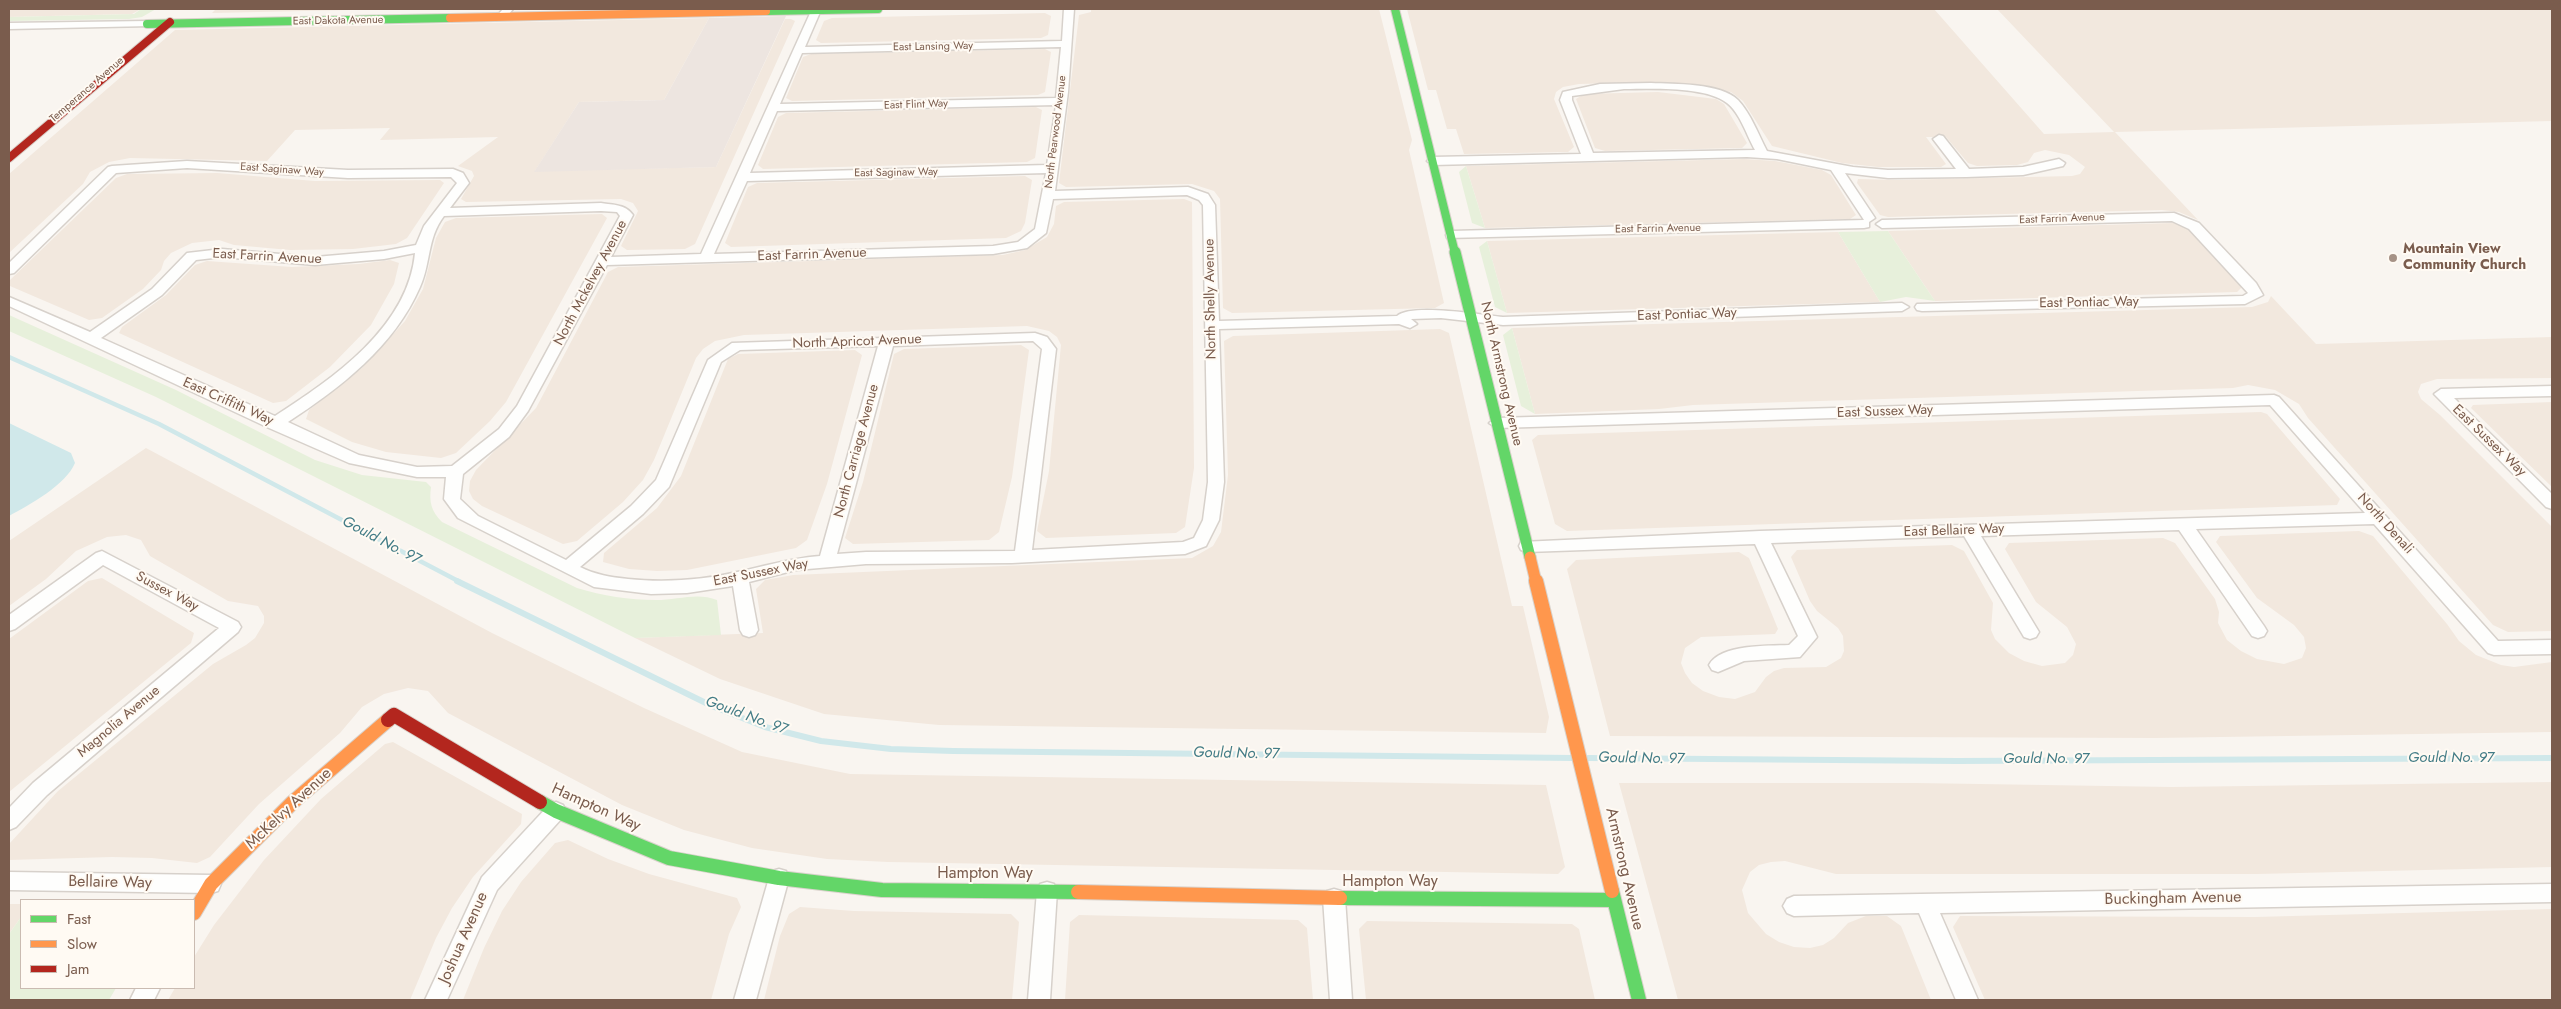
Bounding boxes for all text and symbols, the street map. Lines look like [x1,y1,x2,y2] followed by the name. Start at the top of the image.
[293,14,383,28] street label: East Dakota Avenue
[893,40,973,54] street label: East Lansing Way
[47,54,127,126] street label: Temperance Avenue
[1043,75,1069,189] street label: North Pearwood Avenue
[884,97,948,113] street label: East Flint Way
[240,160,324,180] street label: East Saginaw Way
[854,166,938,180] street label: East Saginaw Way
[2019,211,2105,227] street label: East Farrin Avenue
[551,217,631,349] street label: North Mckelvey Avenue
[1615,222,1701,236] street label: East Farrin Avenue
[1202,238,1220,360] street label: North Shelly Avenue
[2403,242,2526,274] place label: Mountain View Community Church
[757,245,867,265] street label: East Farrin Avenue
[212,246,322,268] street label: East Farrin Avenue
[2387,252,2399,264] marker: Mountain View Community Church
[2039,294,2139,312] street label: East Pontiac Way
[1476,300,1526,448] street label: North Armstrong Avenue
[1637,305,1737,325] street label: East Pontiac Way
[792,331,922,353] street label: North Apricot Avenue
[180,374,276,430] street label: East Criffith Way
[831,382,883,520] street label: North Carriage Avenue
[1837,402,1933,422] street label: East Sussex Way
[2449,402,2529,480] street label: East Sussex Way
[2353,490,2417,558] street label: North Denali
[339,513,423,569] water label: Gould No. 97
[1903,521,2005,541] street label: East Bellaire Way
[712,556,810,590] street label: East Sussex Way
[133,568,201,616] street label: Sussex Way
[74,683,164,761] street label: Magnolia Avenue
[703,693,789,739] water label: Gould No. 97
[1193,744,1279,764] water label: Gould No. 97
[1598,749,1684,769] water label: Gould No. 97
[2408,749,2494,767] water label: Gould No. 97
[2003,750,2089,768] water label: Gould No. 97
[242,764,336,854] street label: McKelvy Avenue
[549,780,643,836] street label: Hampton Way
[1601,806,1647,932] street label: Armstrong Avenue
[937,864,1033,884] street label: Hampton Way
[1342,872,1438,892] street label: Hampton Way
[68,873,152,893] street label: Bellaire Way
[2104,888,2242,910] street label: Buckingham Avenue
[435,889,493,987] street label: Joshua Avenue
[20,899,195,989] legend
[67,908,91,930] text: Fast
[67,933,97,955] text: Slow
[67,958,90,980] text: Jam

